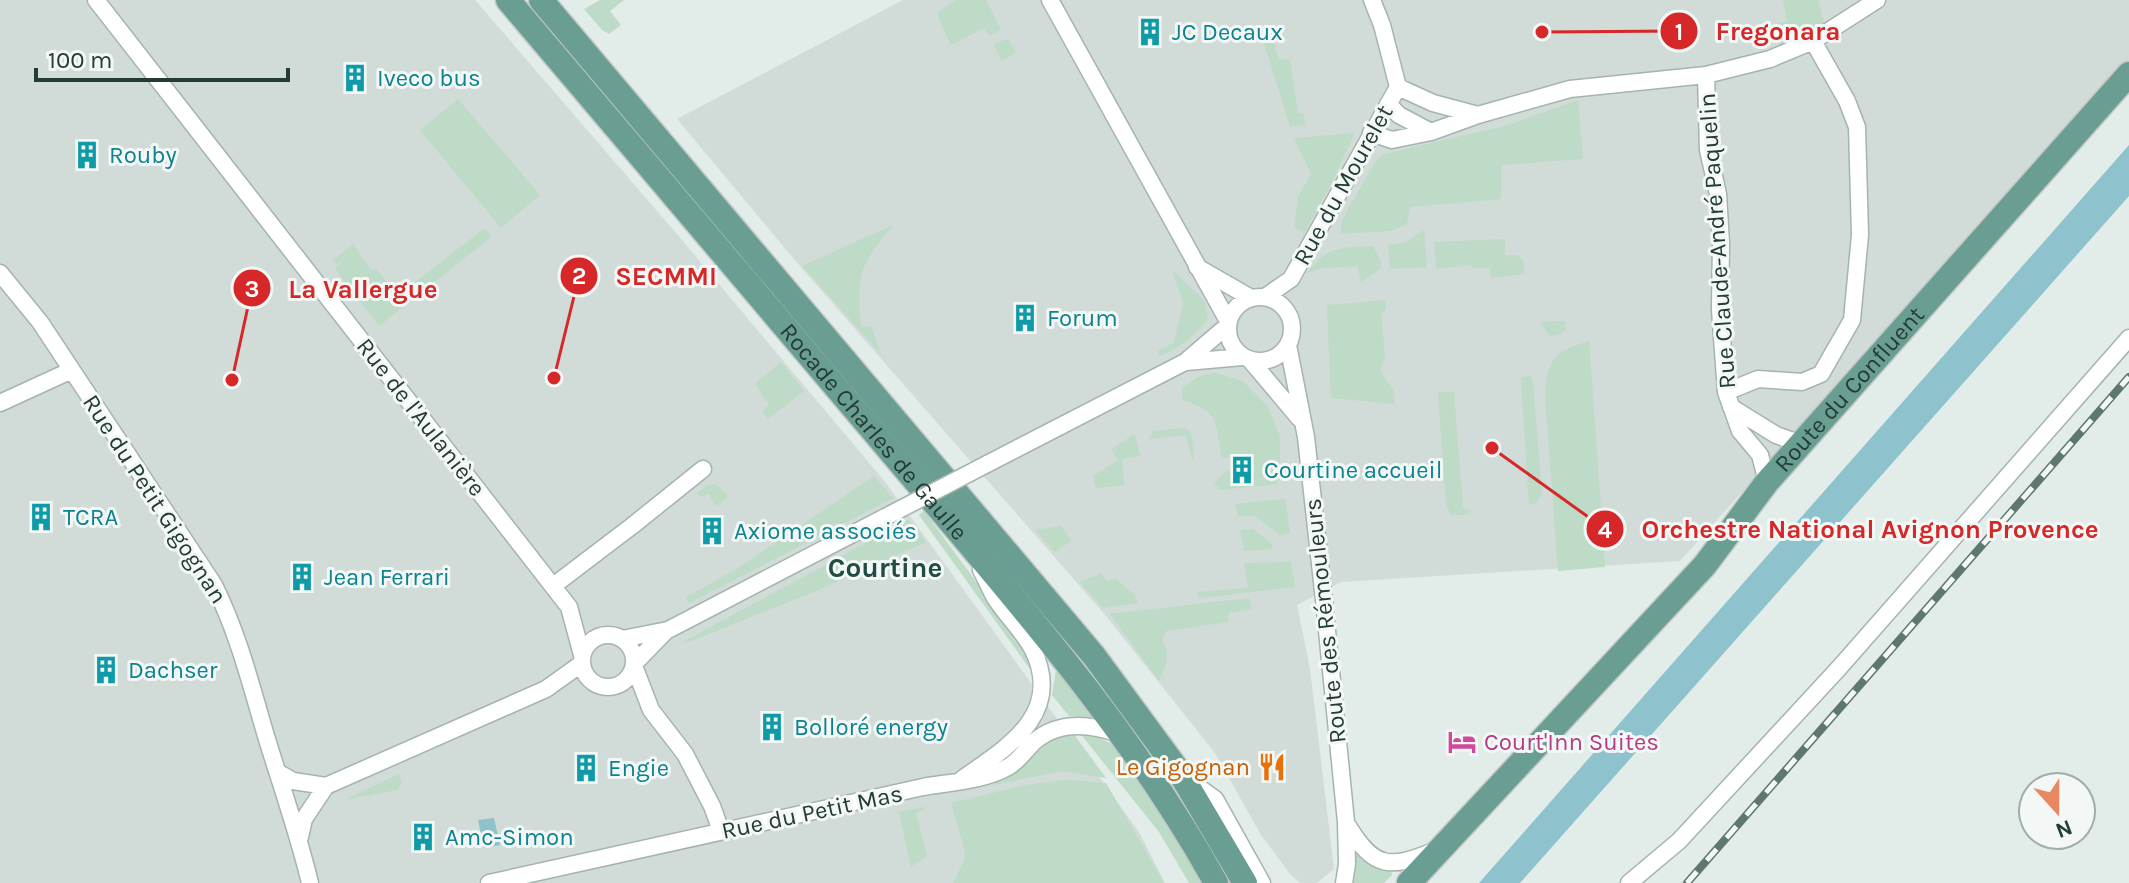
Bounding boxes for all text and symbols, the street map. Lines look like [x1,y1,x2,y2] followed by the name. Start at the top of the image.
[1659,6,1856,56] callout: Fregonara
[1716,16,1840,47] text: Fregonara
[1135,17,1165,47] building icon: JC Decaux
[1172,18,1283,46] place label: JC Decaux
[1675,18,1683,46] text: 1
[36,32,288,82] scale bar
[48,46,113,74] text: 100 m
[340,63,370,93] building icon: Iveco bus
[377,64,481,92] place label: Iveco bus
[1693,92,1741,390] street label: Rue Claude-André Paquelin
[1287,100,1399,270] street label: Rue du Mourelet
[72,140,102,170] building icon: Rouby
[109,141,177,169] place label: Rouby
[559,251,733,301] callout: SECMMI
[615,261,717,292] text: SECMMI
[572,262,586,290] text: 2
[232,263,454,313] callout: La Vallergue
[288,274,438,305] text: La Vallergue
[245,275,259,303] text: 3
[1769,301,1930,478] street label: Route du Confluent
[1010,303,1040,333] building icon: Forum
[1047,304,1118,332] place label: Forum
[774,318,974,546] street label: Rocade Charles de Gaulle
[351,332,491,502] street label: Rue de l'Aulanière
[77,389,233,609] street label: Rue du Petit Gigognan
[1227,455,1257,485] building icon: Courtine accueil
[1264,456,1442,484] place label: Courtine accueil
[1298,497,1352,745] street label: Route des Rémouleurs
[26,502,56,532] building icon: TCRA
[63,503,118,531] place label: TCRA
[1585,504,2114,554] callout: Orchestre National Avignon Provence
[1641,514,2099,545] text: Orchestre National Avignon Provence
[697,516,727,546] building icon: Axiome associés
[1598,516,1612,544] text: 4
[734,517,917,545] place label: Axiome associés
[828,551,942,584] district label: Courtine
[287,562,317,592] building icon: Jean Ferrari
[324,563,450,591] place label: Jean Ferrari
[91,655,121,685] building icon: Dachser
[128,656,218,684] place label: Dachser
[757,712,787,742] building icon: Bolloré energy
[794,713,948,741] place label: Bolloré energy
[1447,727,1477,757] hotel icon: Court'Inn Suites
[1484,728,1659,756] place label: Court'Inn Suites
[1257,752,1287,782] restaurant icon: Le Gigognan
[571,753,601,783] building icon: Engie
[1116,753,1250,781] place label: Le Gigognan
[608,754,669,782] place label: Engie
[2017,771,2097,851] north arrow
[719,779,905,845] street label: Rue du Petit Mas
[2052,814,2076,844] text: N
[408,822,438,852] building icon: Amc-Simon
[445,823,574,851] place label: Amc-Simon

